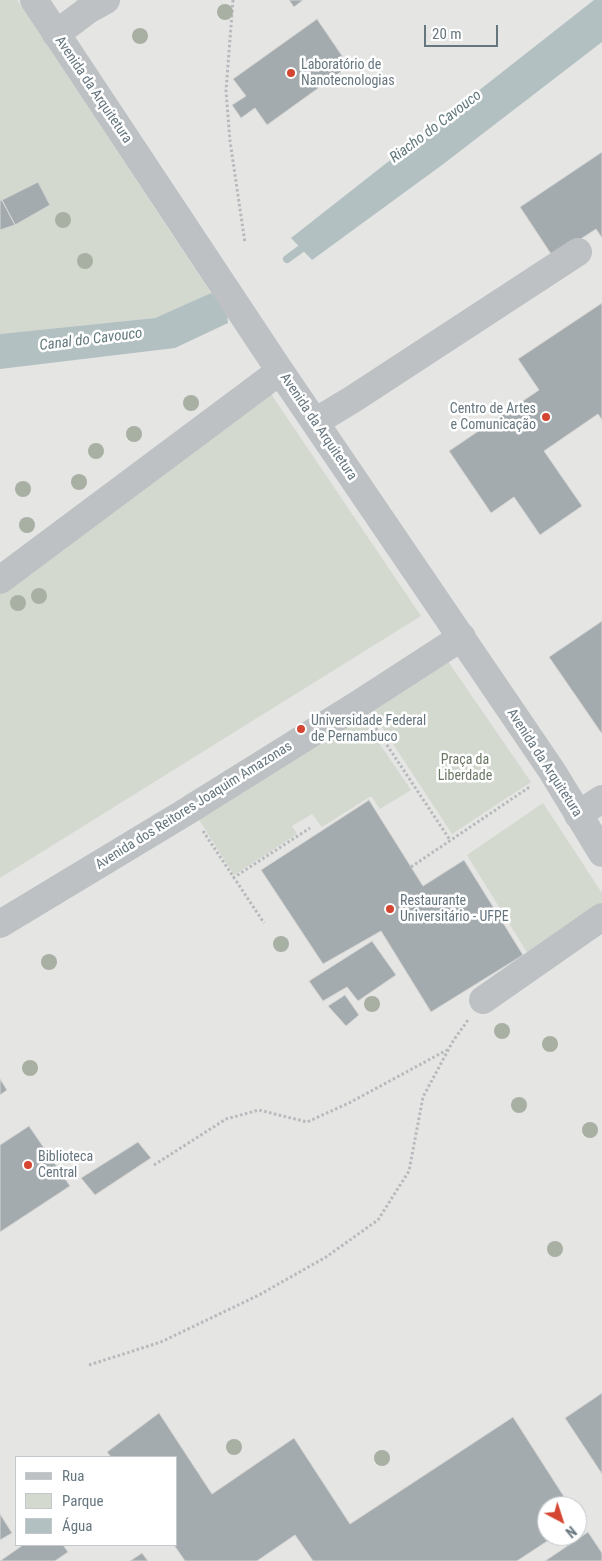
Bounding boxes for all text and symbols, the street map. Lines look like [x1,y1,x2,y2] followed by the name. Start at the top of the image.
[427,15,501,47] scale bar
[432,25,462,43] text: 20 m
[51,33,135,147] street label: Avenida da Arquitetura
[301,57,395,90] place label: Laboratório de Nanotecnologias
[285,67,297,79] marker: Laboratório de Nanotecnologias
[387,87,485,167] water label: Riacho do Cavouco
[39,325,143,355] water label: Canal do Cavouco
[276,370,360,484] street label: Avenida da Arquitetura
[450,401,536,434] place label: Centro de Artes e Comunicação
[540,411,552,423] marker: Centro de Artes e Comunicação
[503,706,585,820] street label: Avenida da Arquitetura
[311,713,426,746] place label: Universidade Federal de Pernambuco
[295,723,307,735] marker: Universidade Federal de Pernambuco
[93,738,295,874] street label: Avenida dos Reitores Joaquim Amazonas
[438,752,492,784] park label: Praça da Liberdade
[400,893,509,926] place label: Restaurante Universitário - UFPE
[384,903,396,915] marker: Restaurante Universitário - UFPE
[38,1149,93,1182] place label: Biblioteca Central
[22,1159,34,1171] marker: Biblioteca Central
[15,1456,178,1546] legend
[62,1467,84,1485] text: Rua
[62,1492,104,1510] text: Parque
[537,1496,587,1546] north arrow
[62,1517,92,1535] text: Água
[563,1523,579,1541] text: N

